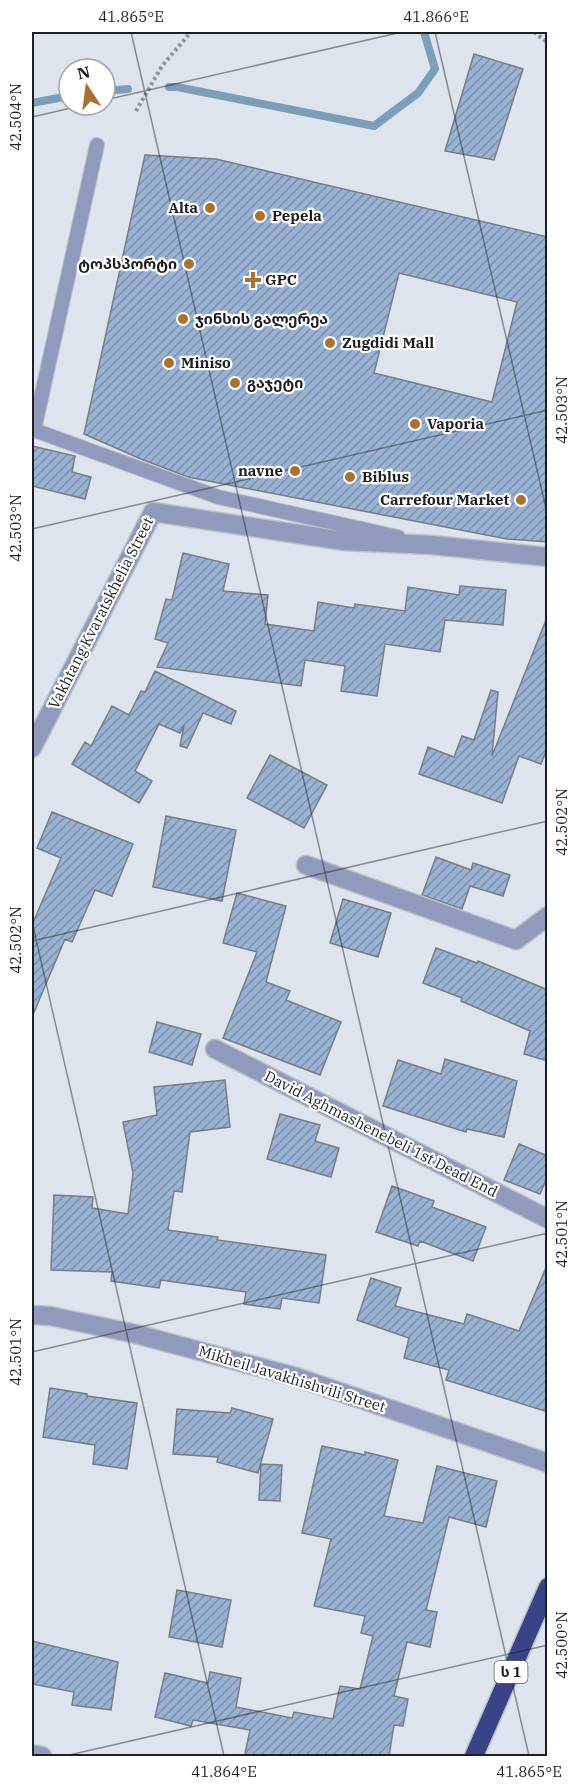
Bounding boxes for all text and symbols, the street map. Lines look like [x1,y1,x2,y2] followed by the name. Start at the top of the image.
[98,7,164,26] text: 41.865°E
[403,7,469,26] text: 41.866°E
[57,57,117,117] north arrow
[75,61,92,84] text: N
[6,83,25,151] text: 42.504°N
[168,198,198,217] place label: Alta
[203,201,217,215] marker: Alta
[272,206,322,225] place label: Pepela
[253,209,267,223] marker: Pepela
[78,254,177,273] place label: ტოპსპორტი
[182,257,196,271] marker: ტოპსპორტი
[265,270,297,289] place label: GPC
[246,273,260,287] marker: GPC
[195,309,328,328] place label: ჯინსის გალერეა
[176,312,190,326] marker: ჯინსის გალერეა
[342,333,434,352] place label: Zugdidi Mall
[323,336,337,350] marker: Zugdidi Mall
[181,353,231,372] place label: Miniso
[162,356,176,370] marker: Miniso
[247,373,303,392] place label: გაჯეტი
[228,376,242,390] marker: გაჯეტი
[552,376,571,444] text: 42.503°N
[427,414,485,433] place label: Vaporia
[408,417,422,431] marker: Vaporia
[238,461,283,480] place label: navne
[288,464,302,478] marker: navne
[362,467,409,486] place label: Biblus
[343,470,357,484] marker: Biblus
[380,490,509,509] place label: Carrefour Market
[514,493,528,507] marker: Carrefour Market
[6,494,25,562] text: 42.503°N
[44,514,157,712] street label: Vakhtang Kvaratskhelia Street
[552,788,571,856] text: 42.502°N
[6,906,25,974] text: 42.502°N
[261,1066,501,1201] street label: David Aghmashenebeli 1st Dead End
[552,1200,571,1268] text: 42.501°N
[6,1318,25,1386] text: 42.501°N
[196,1341,388,1416] street label: Mikheil Javakhishvili Street
[552,1611,571,1679] text: 42.500°N
[494,1661,528,1683] road number: ს 1
[191,1762,257,1781] text: 41.864°E
[496,1762,562,1781] text: 41.865°E

